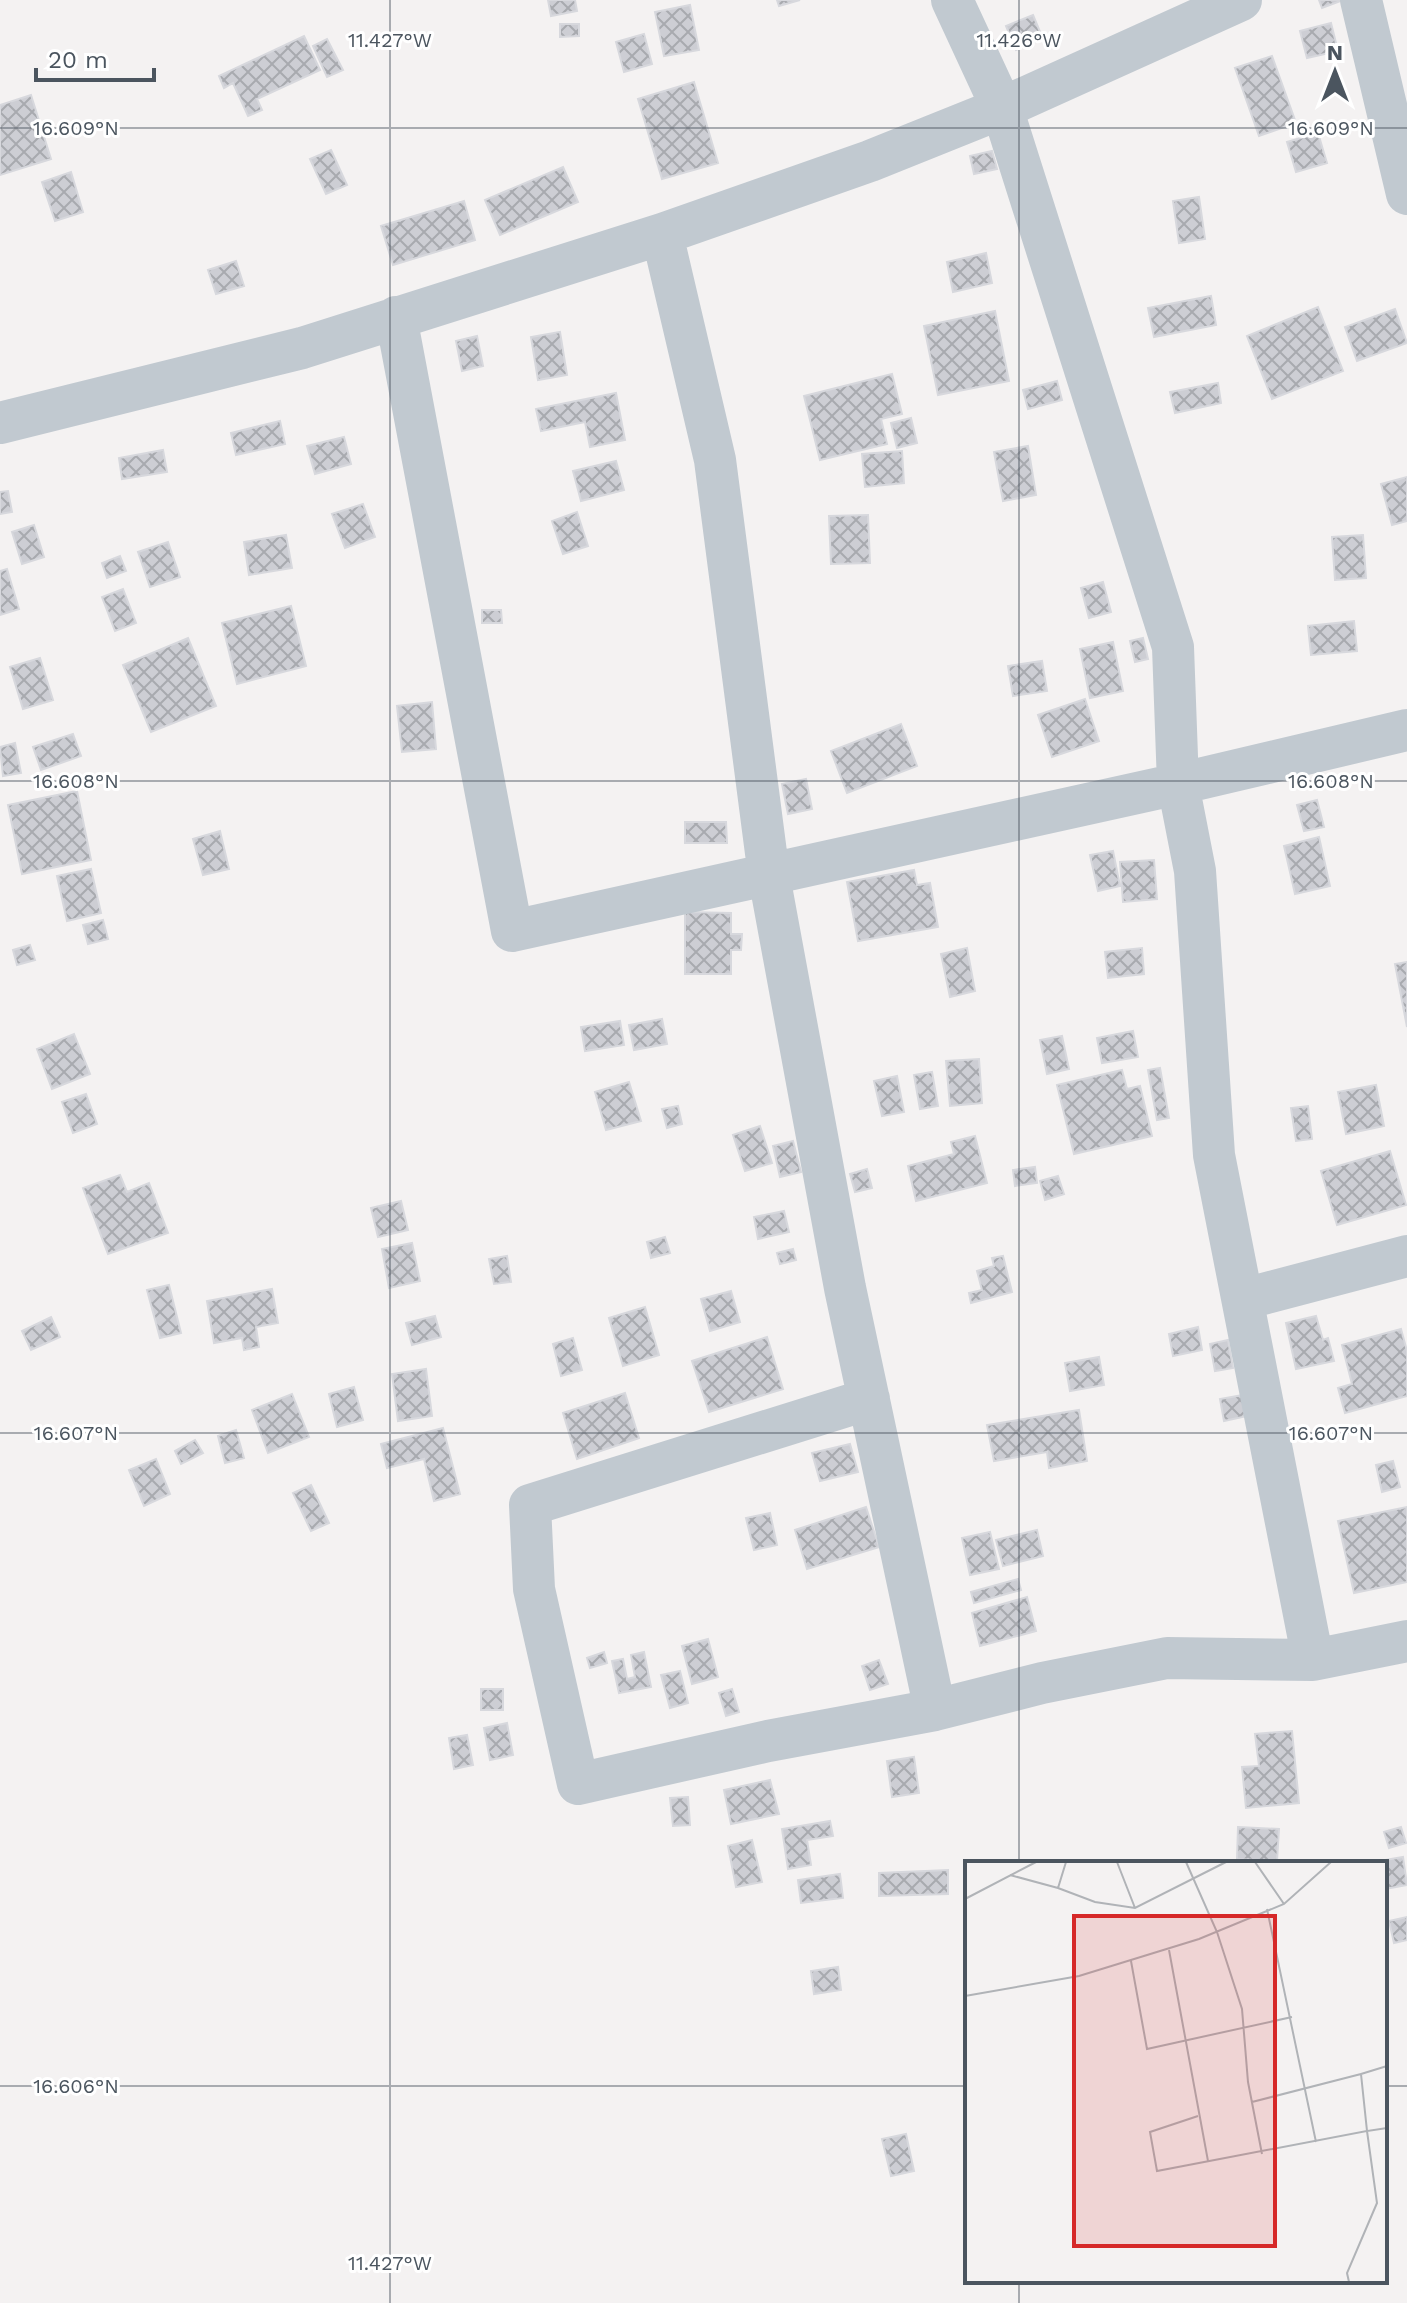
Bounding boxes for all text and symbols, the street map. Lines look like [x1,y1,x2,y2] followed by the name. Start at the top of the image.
[348,28,432,52] text: 11.427°W
[976,28,1062,52] text: 11.426°W
[36,32,154,82] scale bar
[1295,32,1375,112] north arrow
[1327,40,1343,65] text: N
[48,46,108,74] text: 20 m
[33,116,119,140] text: 16.609°N
[1288,116,1374,140] text: 16.609°N
[33,769,119,793] text: 16.608°N
[1288,769,1374,793] text: 16.608°N
[34,1421,118,1445] text: 16.607°N
[1289,1421,1373,1445] text: 16.607°N
[965,1861,1387,2283] inset map
[33,2074,119,2098] text: 16.606°N
[348,2251,432,2275] text: 11.427°W

